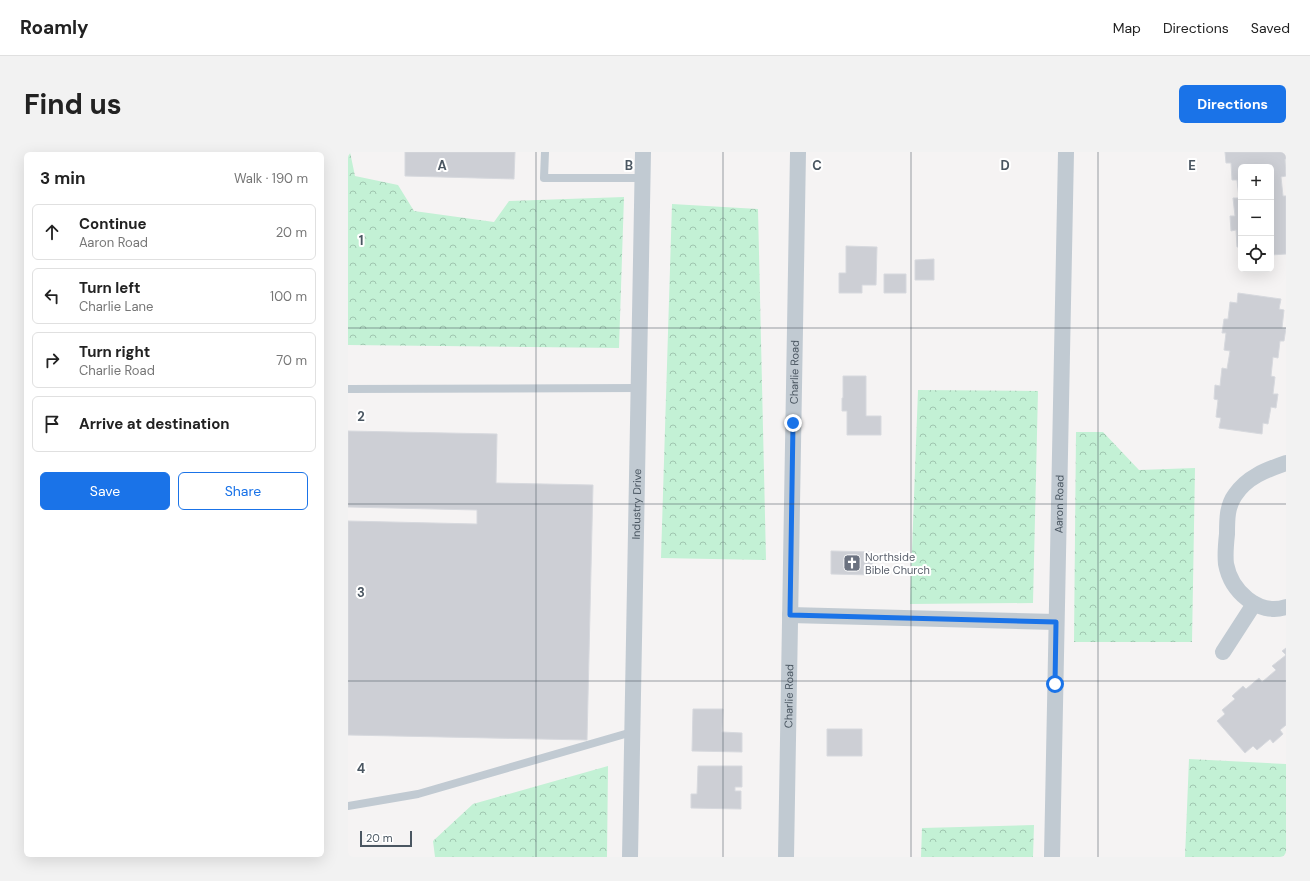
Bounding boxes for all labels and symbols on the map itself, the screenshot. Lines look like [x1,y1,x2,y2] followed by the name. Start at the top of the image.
[437,157,447,174] text: A
[625,157,633,174] text: B
[812,157,822,174] text: C
[1000,157,1010,174] text: D
[1188,157,1196,174] text: E
[359,232,363,249] text: 1
[787,340,802,404] street label: Charlie Road
[357,408,365,425] text: 2
[784,414,802,432] route end
[629,468,644,540] street label: Industry Drive
[1051,475,1067,533] street label: Aaron Road
[865,550,930,577] place label: Northside Bible Church
[842,553,862,573] church icon: Northside Bible Church
[357,584,365,601] text: 3
[781,664,796,728] street label: Charlie Road
[1046,675,1064,693] route start
[357,760,365,777] text: 4
[360,829,412,848] scale bar

